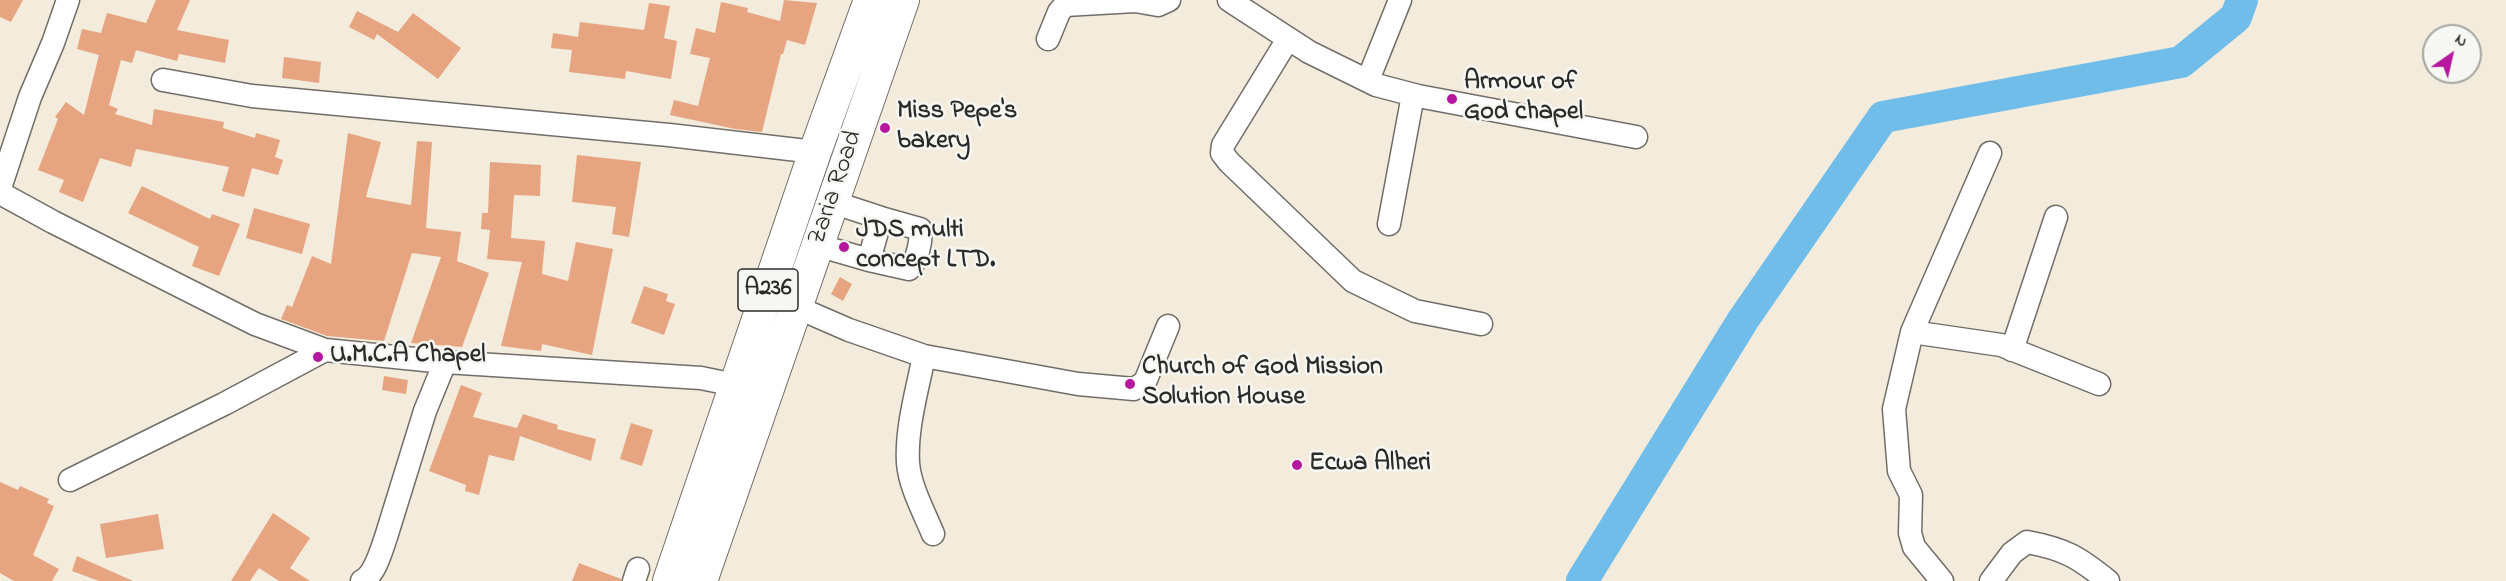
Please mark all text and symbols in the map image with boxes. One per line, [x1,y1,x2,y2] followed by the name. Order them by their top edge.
[2422,24,2482,84] north arrow
[2450,28,2472,54] text: N
[1464,68,1583,130] place label: Armour of God chapel
[1445,92,1459,106] marker: Armour of God chapel
[897,97,1017,158] place label: Miss Pepe's bakery
[878,121,892,135] marker: Miss Pepe's bakery
[803,127,871,249] street label: Zaria Road
[856,216,995,278] place label: JDS multi concept LTD.
[837,240,851,254] marker: JDS multi concept LTD.
[738,269,798,311] road number: A236
[330,341,486,373] place label: U.M.C.A Chapel
[311,350,325,364] marker: U.M.C.A Chapel
[1142,353,1383,414] place label: Church of God Mission Solution House
[1123,377,1137,391] marker: Church of God Mission Solution House
[1309,449,1431,481] place label: Ecwa Alheri
[1290,458,1304,472] marker: Ecwa Alheri

